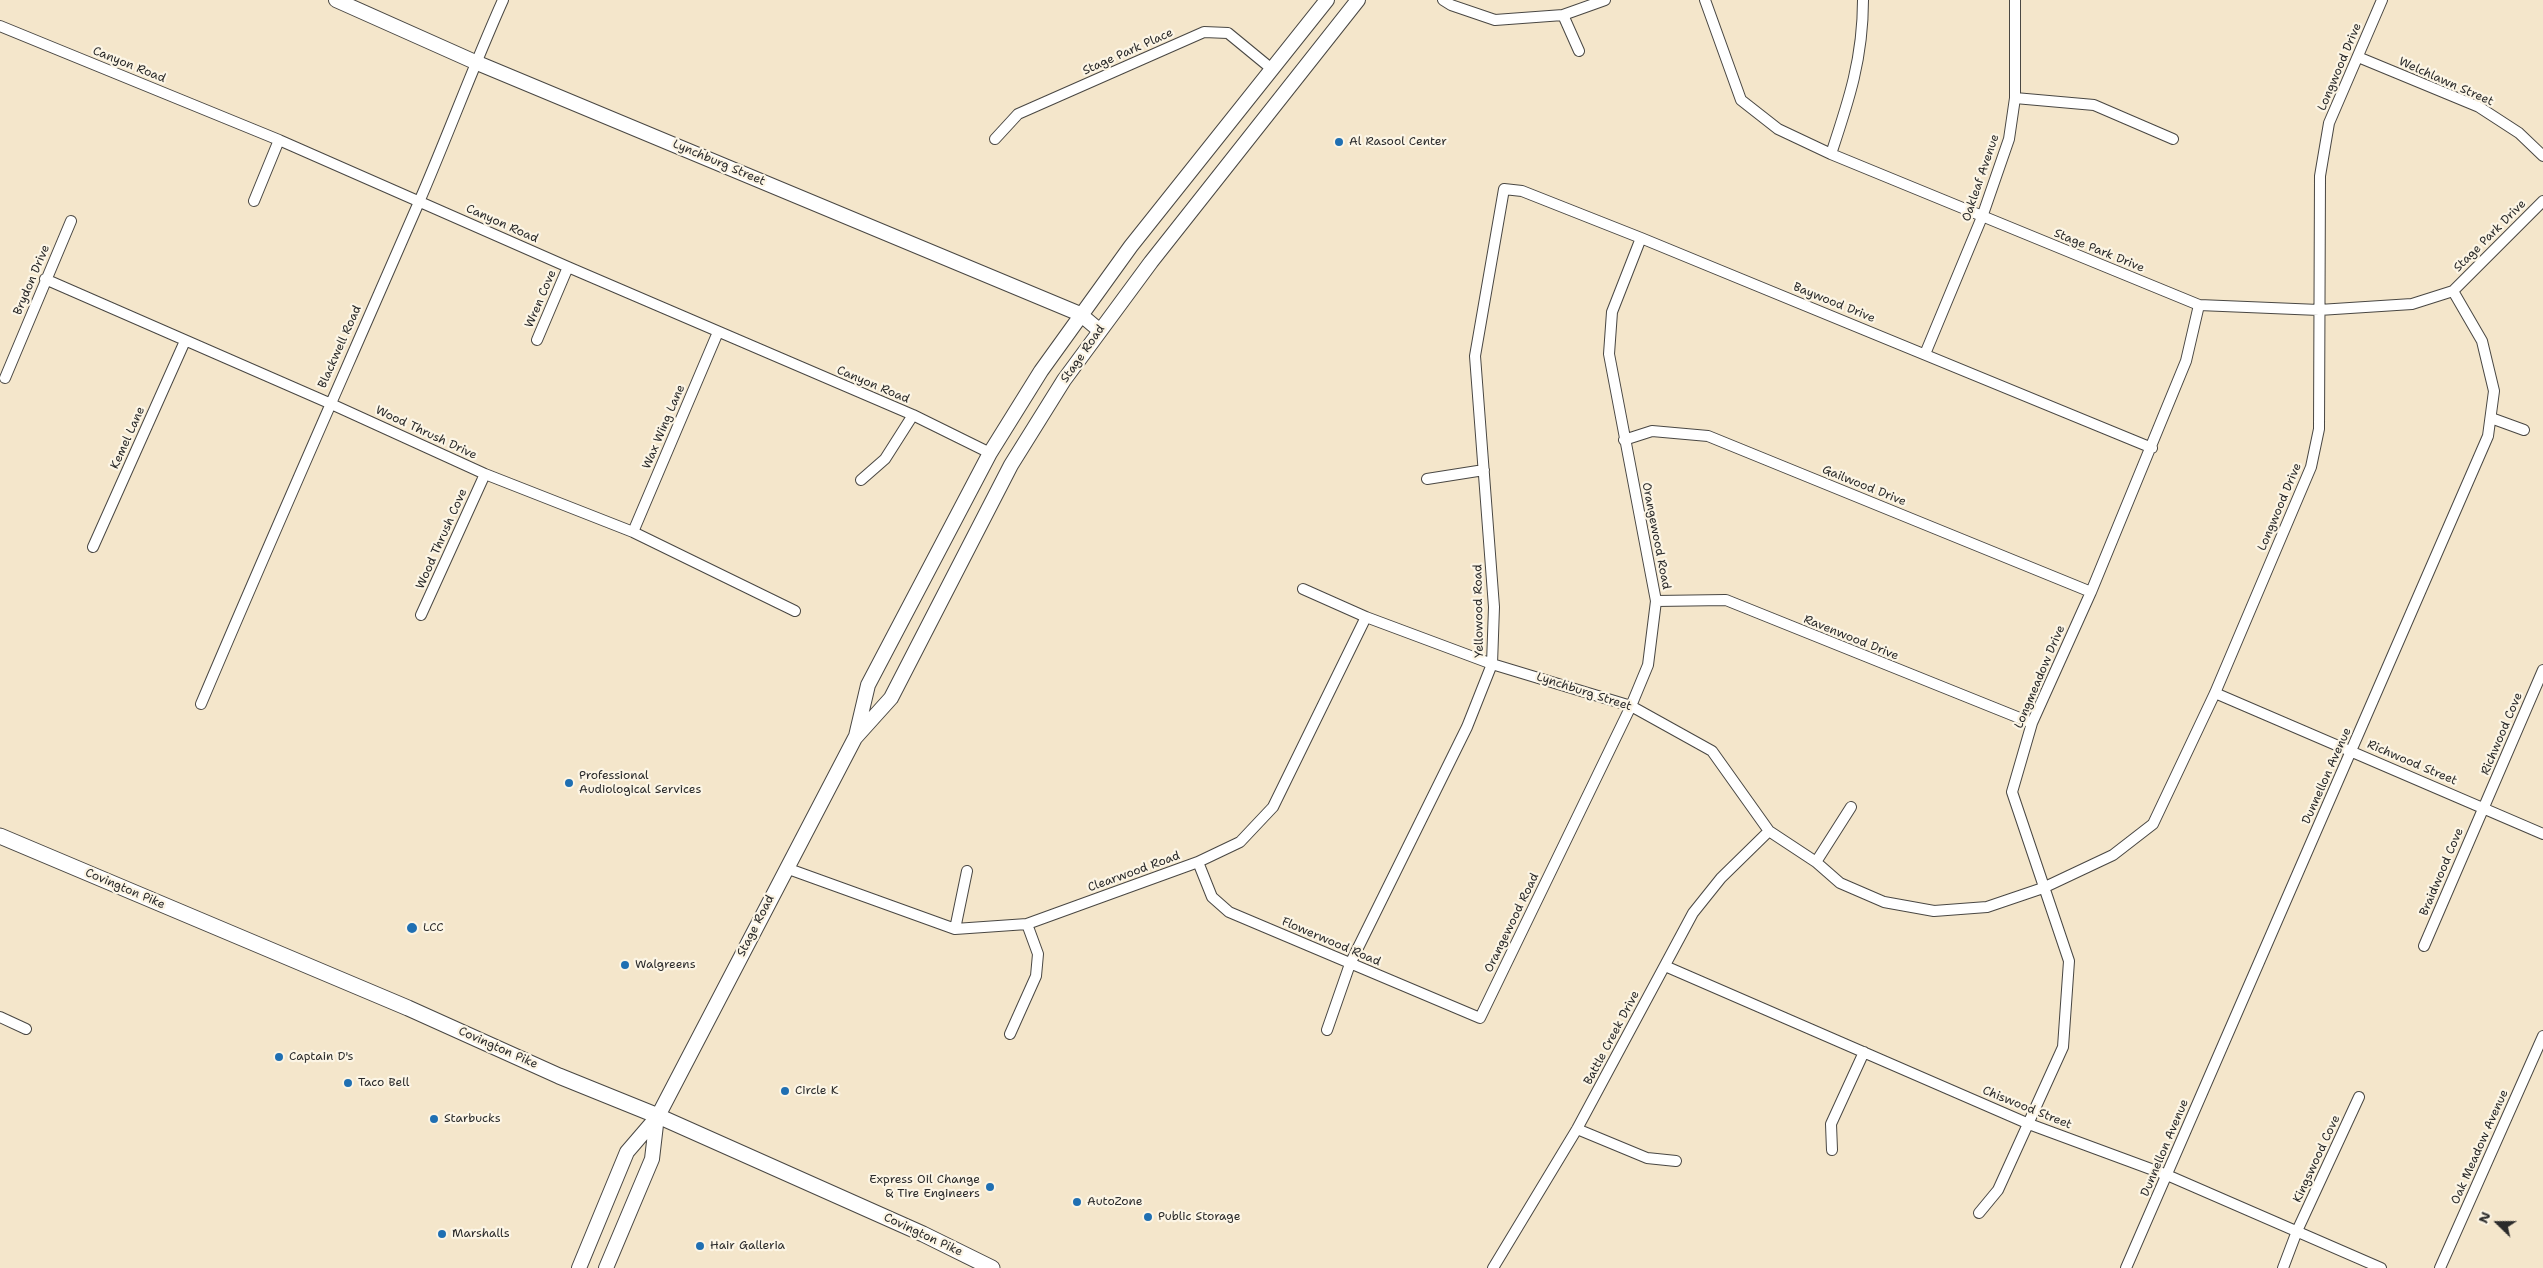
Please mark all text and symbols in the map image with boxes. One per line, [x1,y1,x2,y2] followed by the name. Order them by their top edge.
[2315,21,2365,113] street label: Longwood Drive
[1081,26,1175,78] street label: Stage Park Place
[90,44,168,86] street label: Canyon Road
[2396,55,2496,109] street label: Welchlawn Street
[1959,133,2003,223] street label: Oakleaf Avenue
[1349,135,1447,149] place label: Al Rasool Center
[1333,136,1345,148] marker: Al Rasool Center
[671,137,767,189] street label: Lynchburg Street
[2451,197,2529,275] street label: Stage Park Drive
[464,202,540,246] street label: Canyon Road
[2052,226,2146,276] street label: Stage Park Drive
[11,243,53,317] street label: Brydon Drive
[522,268,560,330] street label: Wren Cove
[1791,280,1877,326] street label: Baywood Drive
[315,303,365,391] street label: Blackwell Road
[1058,322,1108,386] street label: Stage Road
[835,363,911,407] street label: Canyon Road
[640,383,688,471] street label: Wax Wing Lane
[373,403,479,463] street label: Wood Thrush Drive
[108,405,148,471] street label: Kemel Lane
[2255,461,2305,553] street label: Longwood Drive
[1820,463,1908,509] street label: Gailwood Drive
[1639,481,1673,591] street label: Orangewood Road
[413,487,471,591] street label: Wood Thrush Cove
[1471,564,1487,658] street label: Yellowood Road
[1801,612,1901,664] street label: Ravenwood Drive
[2012,623,2068,731] street label: Longmeadow Drive
[1535,670,1633,714] street label: Lynchburg Street
[2478,691,2526,777] street label: Richwood Cove
[2299,726,2355,826] street label: Dunnellon Avenue
[2365,738,2459,788] street label: Richwood Street
[579,769,701,797] place label: Professional Audiological Services
[563,777,575,789] marker: Professional Audiological Services
[2417,826,2467,918] street label: Braidwood Cove
[1086,849,1182,895] street label: Clearwood Road
[83,866,167,912] street label: Covington Pike
[1482,871,1542,975] street label: Orangewood Road
[734,893,778,959] street label: Stage Road
[1279,915,1383,969] street label: Flowerwood Road
[405,921,419,935] marker: LCC
[423,921,444,935] place label: LCC
[635,958,696,972] place label: Walgreens
[619,959,631,971] marker: Walgreens
[1581,988,1643,1088] street label: Battle Creek Drive
[456,1024,540,1072] street label: Covington Pike
[289,1050,353,1064] place label: Captain D's
[273,1051,285,1063] marker: Captain D's
[358,1076,409,1090] place label: Taco Bell
[342,1077,354,1089] marker: Taco Bell
[1980,1083,2074,1133] street label: Chiswood Street
[795,1084,838,1098] place label: Circle K
[779,1085,791,1097] marker: Circle K
[2448,1087,2512,1207] street label: Oak Meadow Avenue
[2138,1097,2192,1199] street label: Dunnellon Avenue
[444,1112,501,1126] place label: Starbucks
[428,1113,440,1125] marker: Starbucks
[2290,1113,2344,1205] street label: Kingswood Cove
[869,1173,980,1201] place label: Express Oil Change & Tire Engineers
[984,1181,996,1193] marker: Express Oil Change & Tire Engineers
[1087,1195,1143,1209] place label: AutoZone
[1071,1196,1083,1208] marker: AutoZone
[2473,1198,2523,1248] north arrow
[2474,1209,2495,1226] text: N
[881,1210,965,1260] street label: Covington Pike
[1158,1210,1240,1224] place label: Public Storage
[1142,1211,1154,1223] marker: Public Storage
[452,1227,510,1241] place label: Marshalls
[436,1228,448,1240] marker: Marshalls
[710,1239,785,1253] place label: Hair Galleria
[694,1240,706,1252] marker: Hair Galleria

